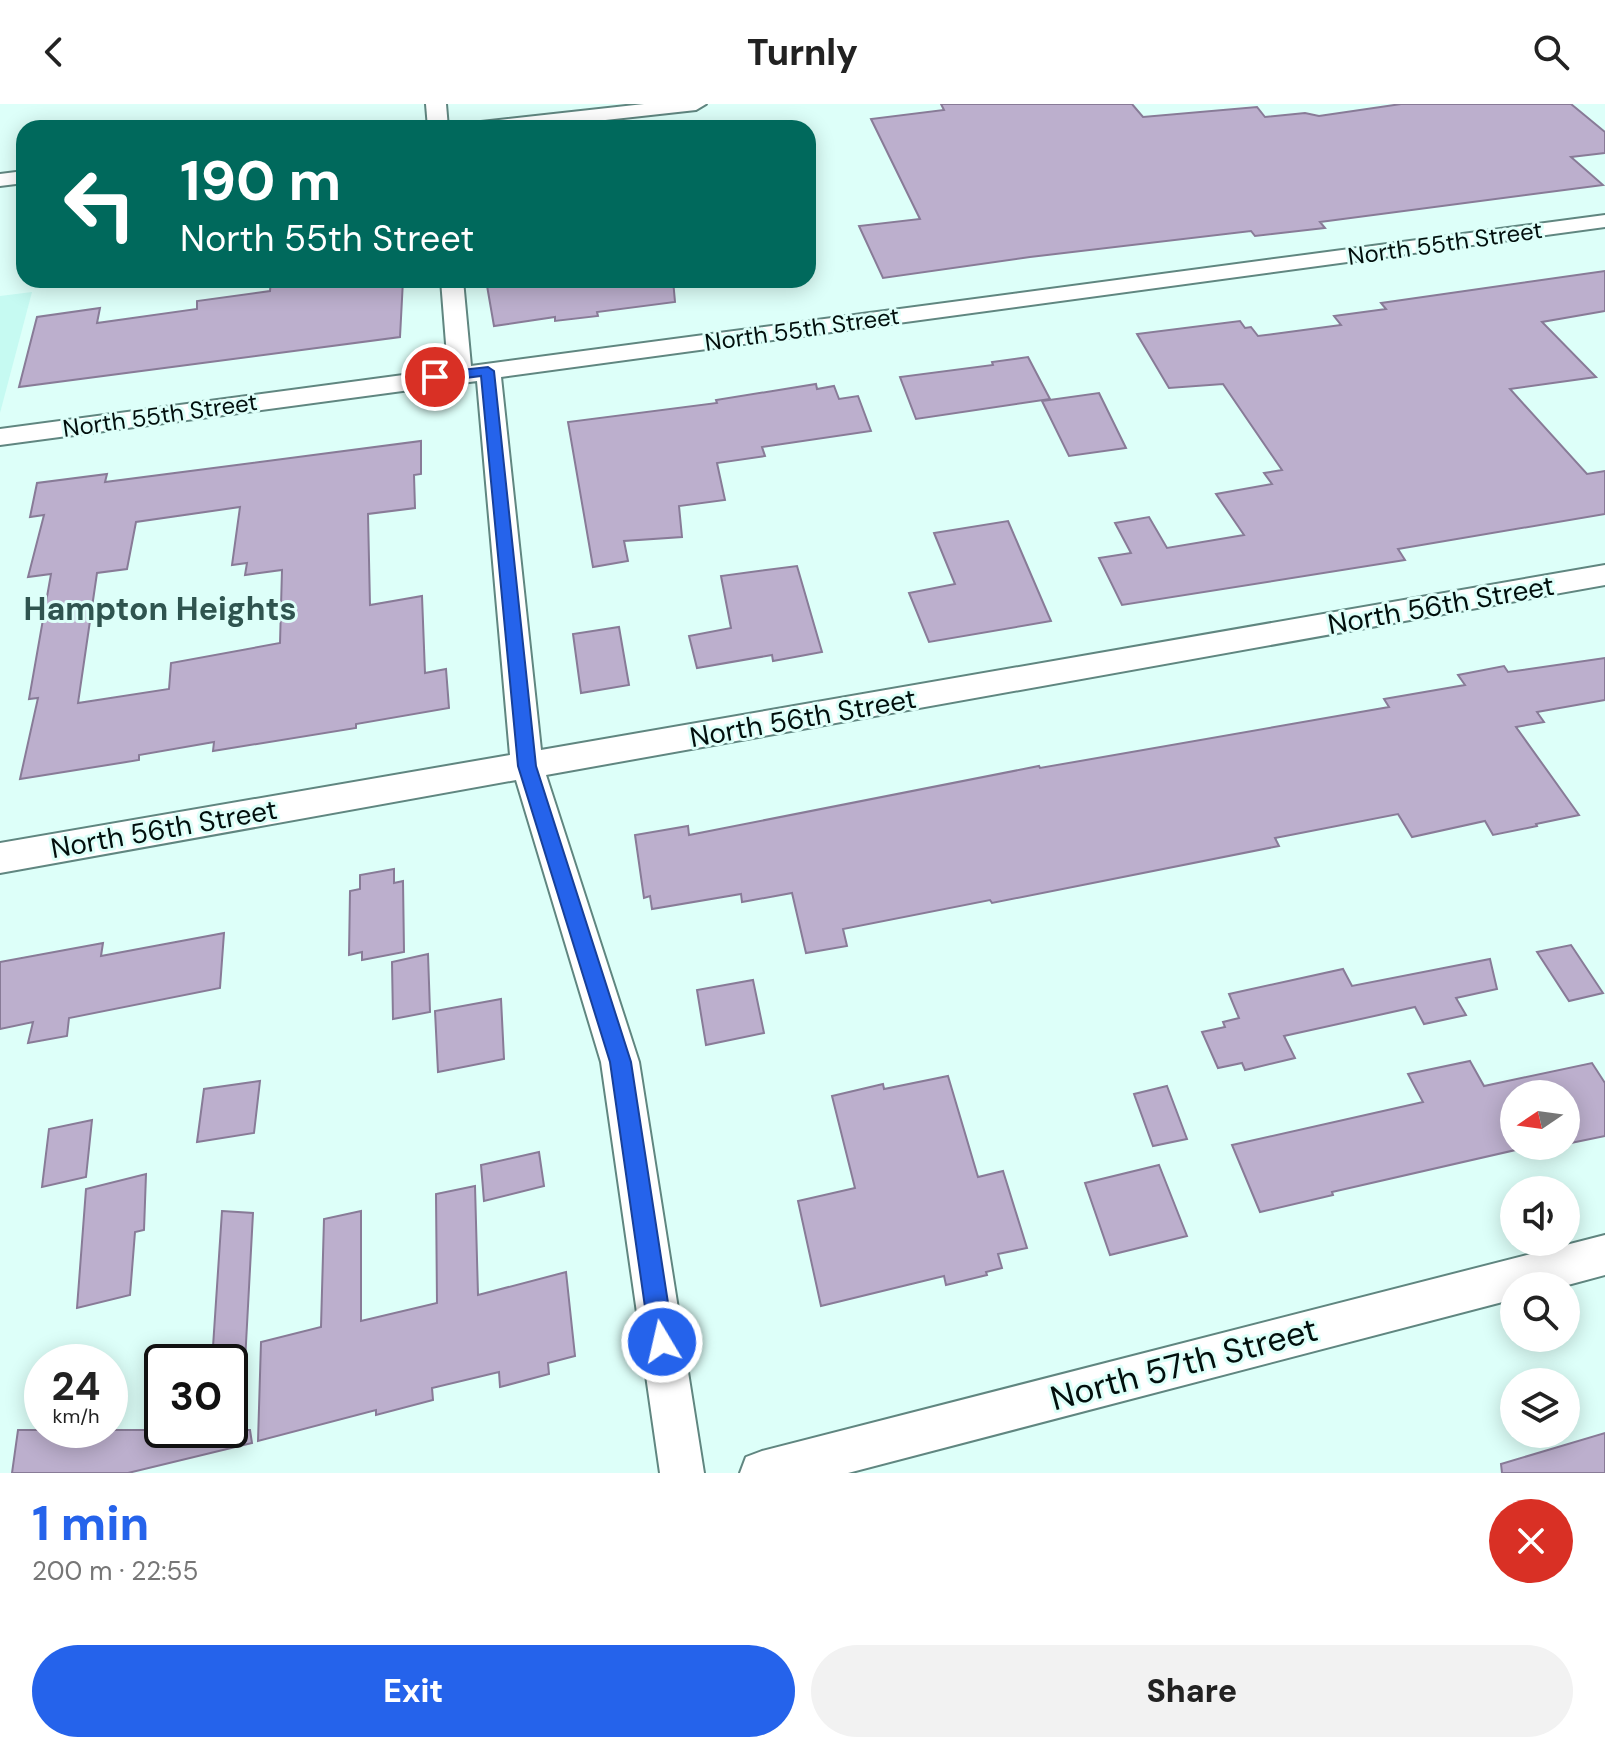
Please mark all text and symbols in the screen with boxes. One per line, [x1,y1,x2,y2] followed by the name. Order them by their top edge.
[747,29,858,76] text: Turnly
[32,30,76,74] icon: back
[1529,30,1573,74] icon: search
[180,144,341,217] text: 190 m
[48,152,152,256] icon: left
[1346,214,1544,272] street label: North 55th Street
[180,215,474,262] text: North 55th Street
[703,300,901,358] street label: North 55th Street
[401,343,469,411] pin
[413,355,457,399] icon: arrive
[61,386,259,444] street label: North 55th Street
[1325,567,1557,643] street label: North 56th Street
[24,588,296,630] district label: Hampton Heights
[687,680,919,756] street label: North 56th Street
[48,791,280,867] street label: North 56th Street
[1500,1080,1580,1160] north arrow
[1500,1080,1580,1448] map controls
[1500,1176,1580,1256] button: sound
[1500,1272,1580,1352] button: search
[620,1300,704,1384] position arrow
[1045,1307,1323,1421] street label: North 57th Street
[144,1344,248,1448] speed limit sign: 30
[52,1360,100,1412] text: 24
[1500,1368,1580,1448] button: layers
[52,1403,100,1429] text: km/h
[32,1492,149,1555] text: 1 min
[1489,1499,1573,1583] button: close
[32,1554,198,1588] text: 200 m · 22:55
[32,1645,795,1737] button: Exit
[811,1645,1573,1737] button: Share

